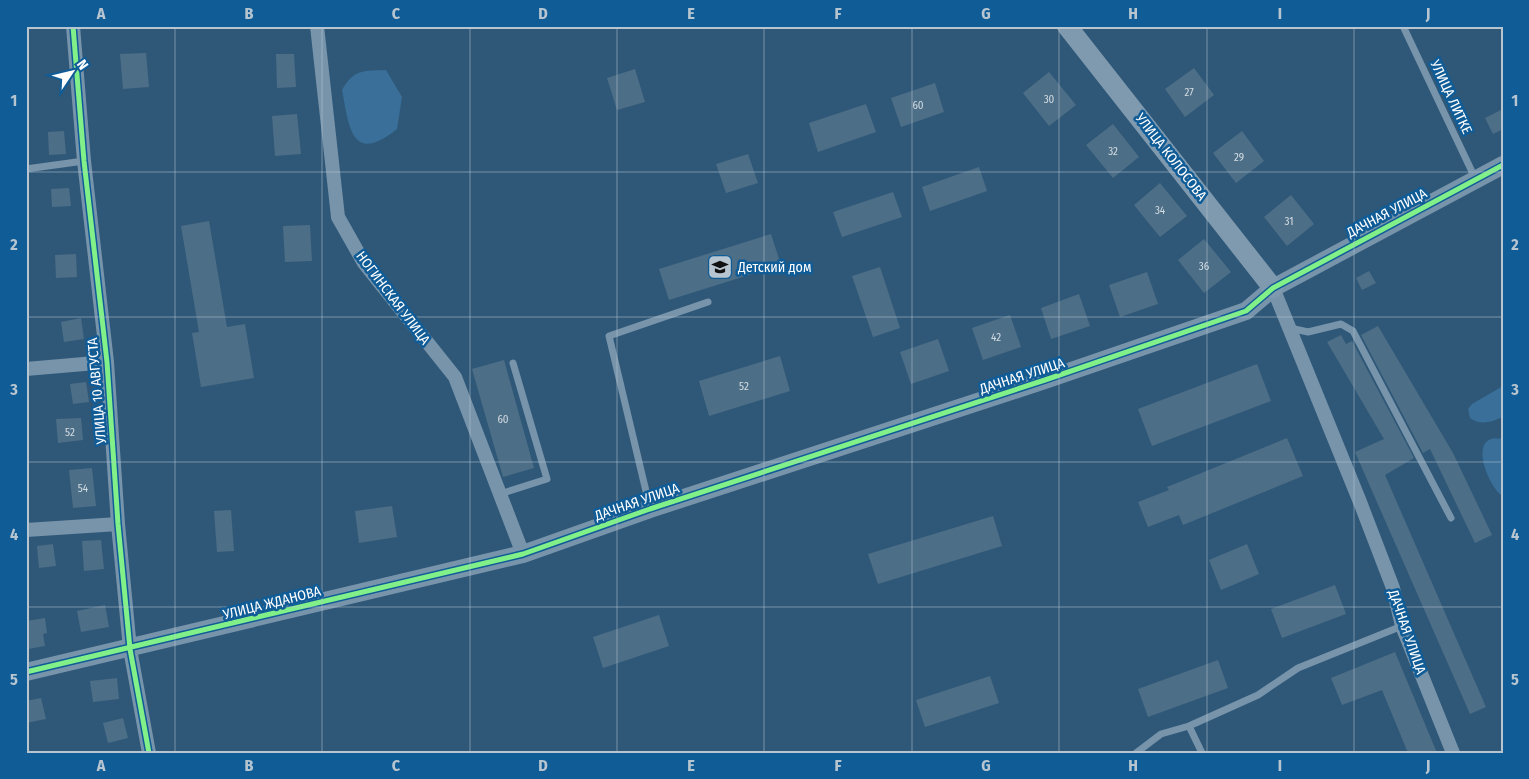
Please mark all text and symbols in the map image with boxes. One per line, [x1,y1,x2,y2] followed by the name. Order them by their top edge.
[96,4,106,23] text: A
[245,4,254,23] text: B
[392,4,401,23] text: C
[538,4,548,23] text: D
[687,4,695,23] text: E
[834,4,842,23] text: F
[981,4,991,23] text: G
[1128,4,1138,23] text: H
[1278,4,1282,23] text: I
[1425,4,1430,23] text: J
[48,48,98,98] north arrow
[1426,56,1476,137] street label: УЛИЦА ЛИТКЕ
[73,57,92,73] text: N
[1184,86,1194,99] house number: 27
[11,91,17,110] text: 1
[1512,91,1518,110] text: 1
[1044,93,1055,106] house number: 30
[912,99,924,112] house number: 60
[1131,109,1211,204] street label: УЛИЦА КОЛОСОВА
[1108,145,1118,158] house number: 32
[1234,151,1244,164] house number: 29
[1343,184,1431,242] street label: ДАЧНАЯ УЛИЦА
[1155,204,1166,217] house number: 34
[1285,215,1294,228] house number: 31
[9,235,18,254] text: 2
[1510,235,1519,254] text: 2
[352,248,434,349] street label: НОГИНСКАЯ УЛИЦА
[707,254,733,280] school or university icon: Детский дом
[737,259,812,276] place label: Детский дом
[1199,260,1210,273] house number: 36
[991,331,1001,344] house number: 42
[84,337,110,446] street label: УЛИЦА 10 АВГУСТА
[976,354,1067,398] street label: ДАЧНАЯ УЛИЦА
[9,380,18,399] text: 3
[739,380,749,393] house number: 52
[1510,380,1519,399] text: 3
[497,413,509,426] house number: 60
[65,426,75,439] house number: 52
[592,479,682,525] street label: ДАЧНАЯ УЛИЦА
[78,482,89,495] house number: 54
[10,525,18,544] text: 4
[1511,525,1519,544] text: 4
[220,582,323,624] street label: УЛИЦА ЖДАНОВА
[1384,587,1430,677] street label: ДАЧНАЯ УЛИЦА
[10,670,18,689] text: 5
[1511,670,1519,689] text: 5
[96,756,106,775] text: A
[245,756,254,775] text: B
[392,756,401,775] text: C
[538,756,548,775] text: D
[687,756,695,775] text: E
[834,756,842,775] text: F
[981,756,991,775] text: G
[1128,756,1138,775] text: H
[1278,756,1282,775] text: I
[1425,756,1430,775] text: J

